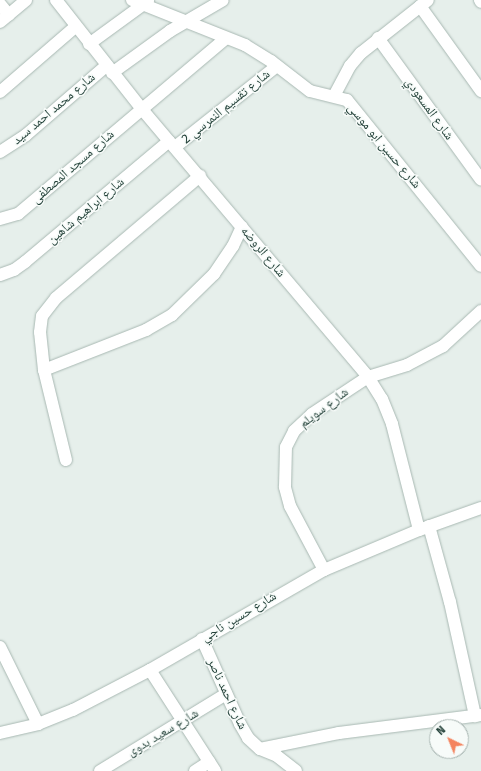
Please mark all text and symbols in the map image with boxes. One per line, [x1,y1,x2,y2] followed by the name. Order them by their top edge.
[179,67,273,147] street label: شارع تقسيم النمرسي 2
[9,70,99,148] street label: شارع محمد احمد سيد
[401,75,457,143] street label: شارع المسعودي
[344,100,424,192] street label: شارع حسين ابو موسي
[28,127,118,207] street label: شارع مسجد المصطفى
[44,174,128,248] street label: شارع ابراهيم شاهين
[237,223,289,281] street label: شارع الروضه
[296,385,352,431] street label: شارع سويلم
[199,588,279,646] street label: شارع حسين ناجي
[204,656,250,732] street label: شارع احمد ناصر
[125,706,201,760] street label: شارع سعيد بدوى
[429,719,469,759] north arrow
[434,723,448,738] text: N

